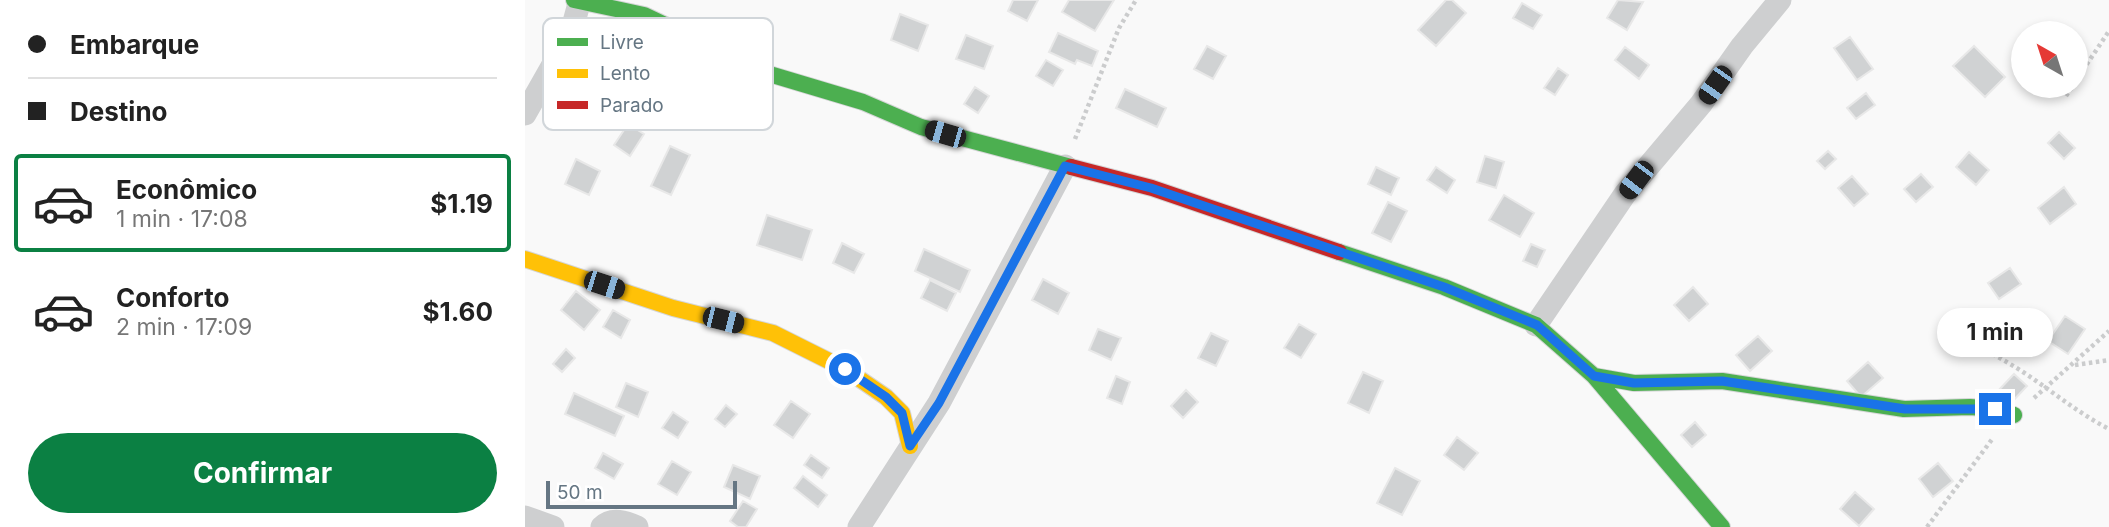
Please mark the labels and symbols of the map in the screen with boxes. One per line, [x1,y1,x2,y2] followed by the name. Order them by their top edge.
[543,18,773,130] legend
[2011,21,2088,98] north arrow
[600,31,644,54] text: Livre
[600,62,650,85] text: Lento
[1695,62,1736,108] car
[600,94,664,117] text: Parado
[922,118,969,150] car
[1615,157,1658,203] car
[581,269,628,301] car
[701,305,746,335] car
[1937,308,2053,356] callout: 1 min
[829,353,861,385] route start
[1979,393,2011,425] route end
[546,478,737,510] scale bar

